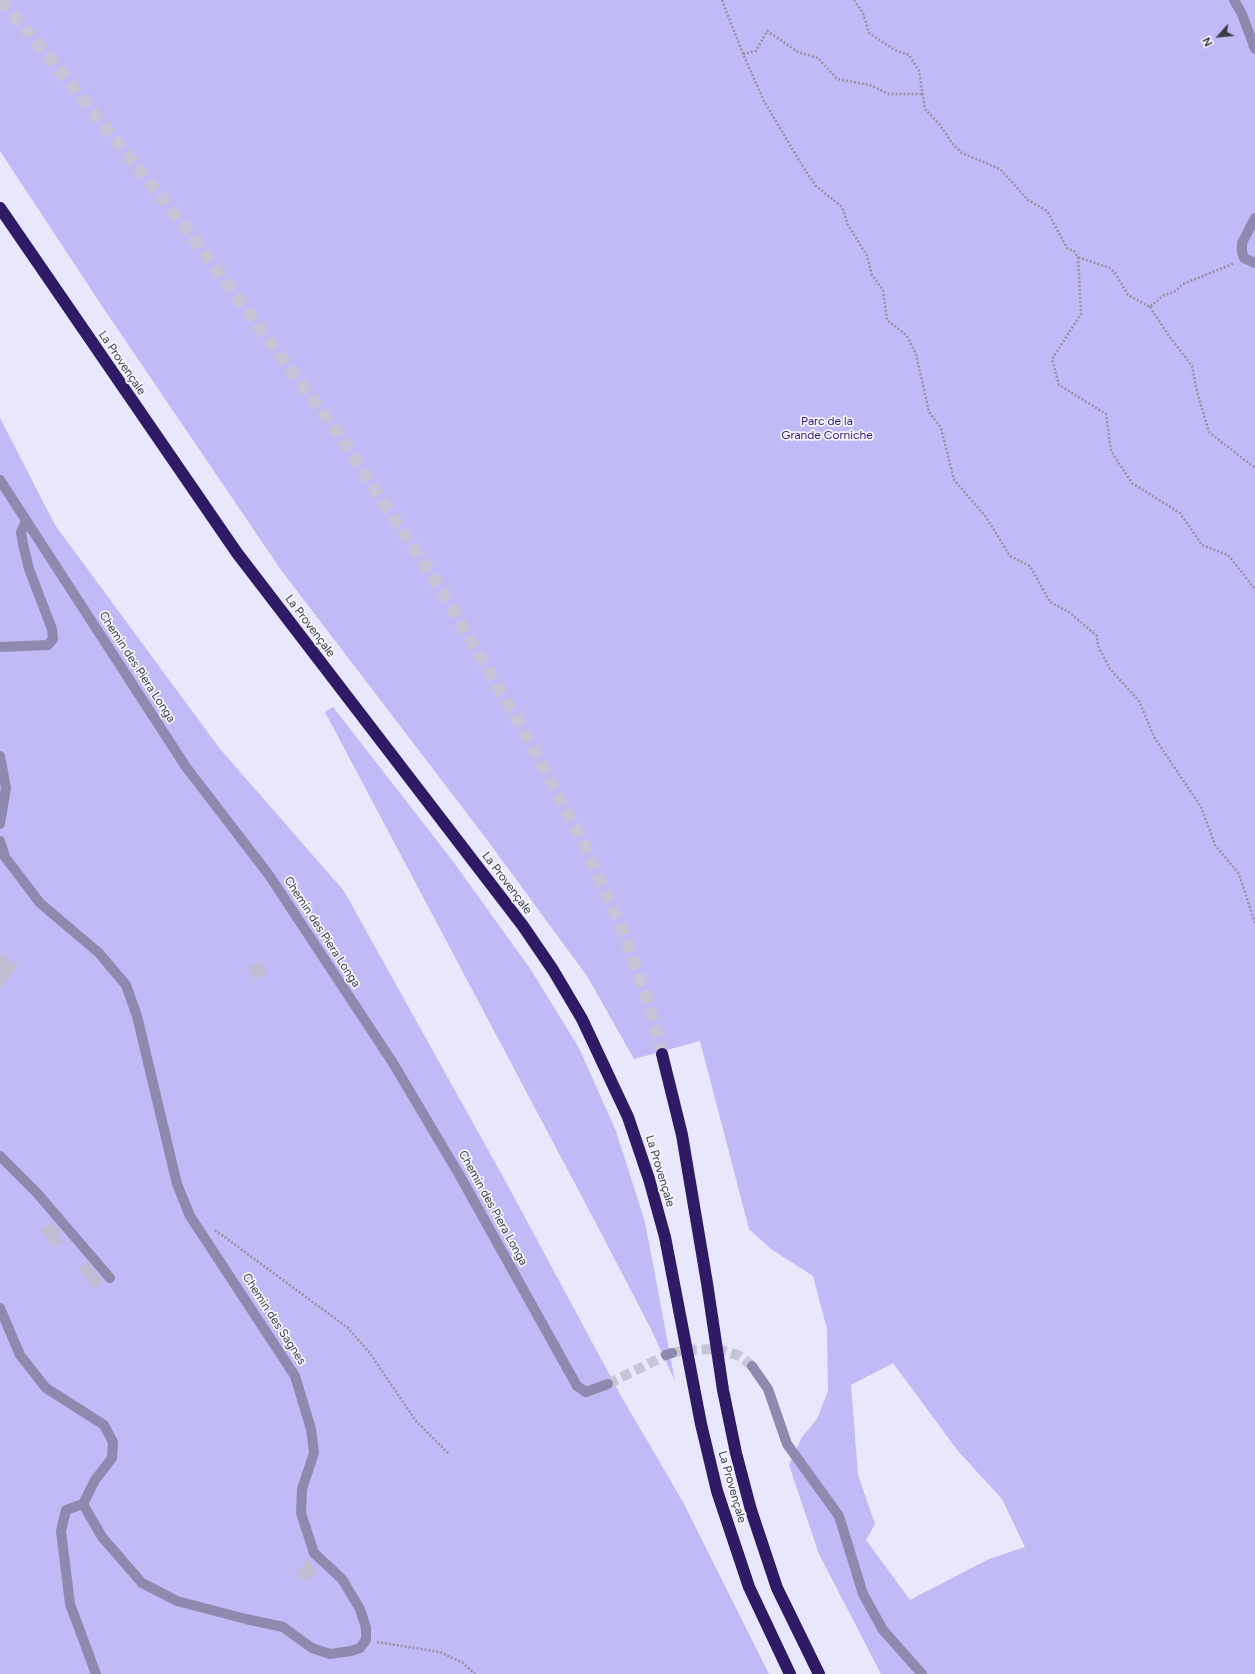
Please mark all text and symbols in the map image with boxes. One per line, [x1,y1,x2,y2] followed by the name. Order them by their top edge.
[1199,16,1239,56] north arrow
[1200,35,1216,48] text: N
[95,328,149,398] street label: La Provençale
[781,414,873,442] park label: Parc de la Grande Corniche
[282,592,338,660] street label: La Provençale
[96,609,178,725] street label: Chemin des Piera Longa
[479,849,535,917] street label: La Provençale
[281,874,363,990] street label: Chemin des Piera Longa
[642,1133,678,1209] street label: La Provençale
[455,1148,531,1268] street label: Chemin des Piera Longa
[239,1271,309,1367] street label: Chemin des Sagnes
[715,1449,749,1525] street label: La Provençale

